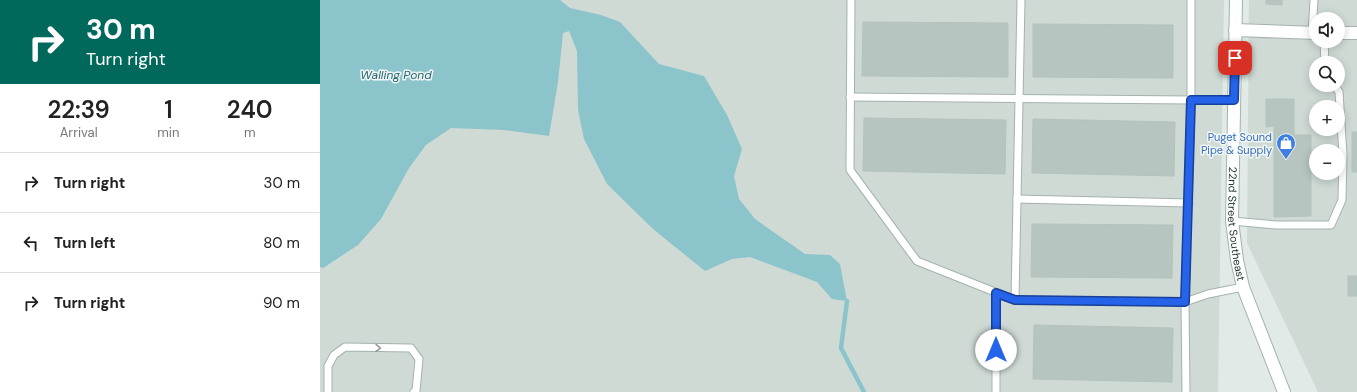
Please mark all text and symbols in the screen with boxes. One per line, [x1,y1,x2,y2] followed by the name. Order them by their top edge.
[86,11,156,48] text: 30 m
[1309,12,1345,180] map controls
[1309,12,1345,48] button: sound
[20,16,72,68] icon: right
[1218,41,1252,75] pin
[86,47,166,71] text: Turn right
[1224,47,1246,69] icon: arrive
[1309,56,1345,92] button: search
[360,67,432,83] water label: Walling Pond
[47,94,110,125] text: 22:39
[164,94,173,125] text: 1
[227,94,273,125] text: 240
[1309,100,1345,136] button: +
[60,124,98,141] text: Arrival
[157,124,179,141] text: min
[244,124,255,141] text: m
[1201,130,1272,157] place label: Puget Sound Pipe & Supply
[1275,132,1297,160] shop icon: Puget Sound Pipe & Supply
[1309,144,1345,180] button: −
[1225,166,1248,282] street label: 22nd Street Southeast
[20,172,42,194] icon: right
[54,173,125,193] text: Turn right
[264,173,300,193] text: 30 m
[20,232,42,254] icon: left
[54,233,115,253] text: Turn left
[263,233,300,253] text: 80 m
[20,292,42,314] icon: right
[54,293,125,313] text: Turn right
[263,293,300,313] text: 90 m
[975,329,1017,371] position arrow
[375,344,381,352] one-way arrow

